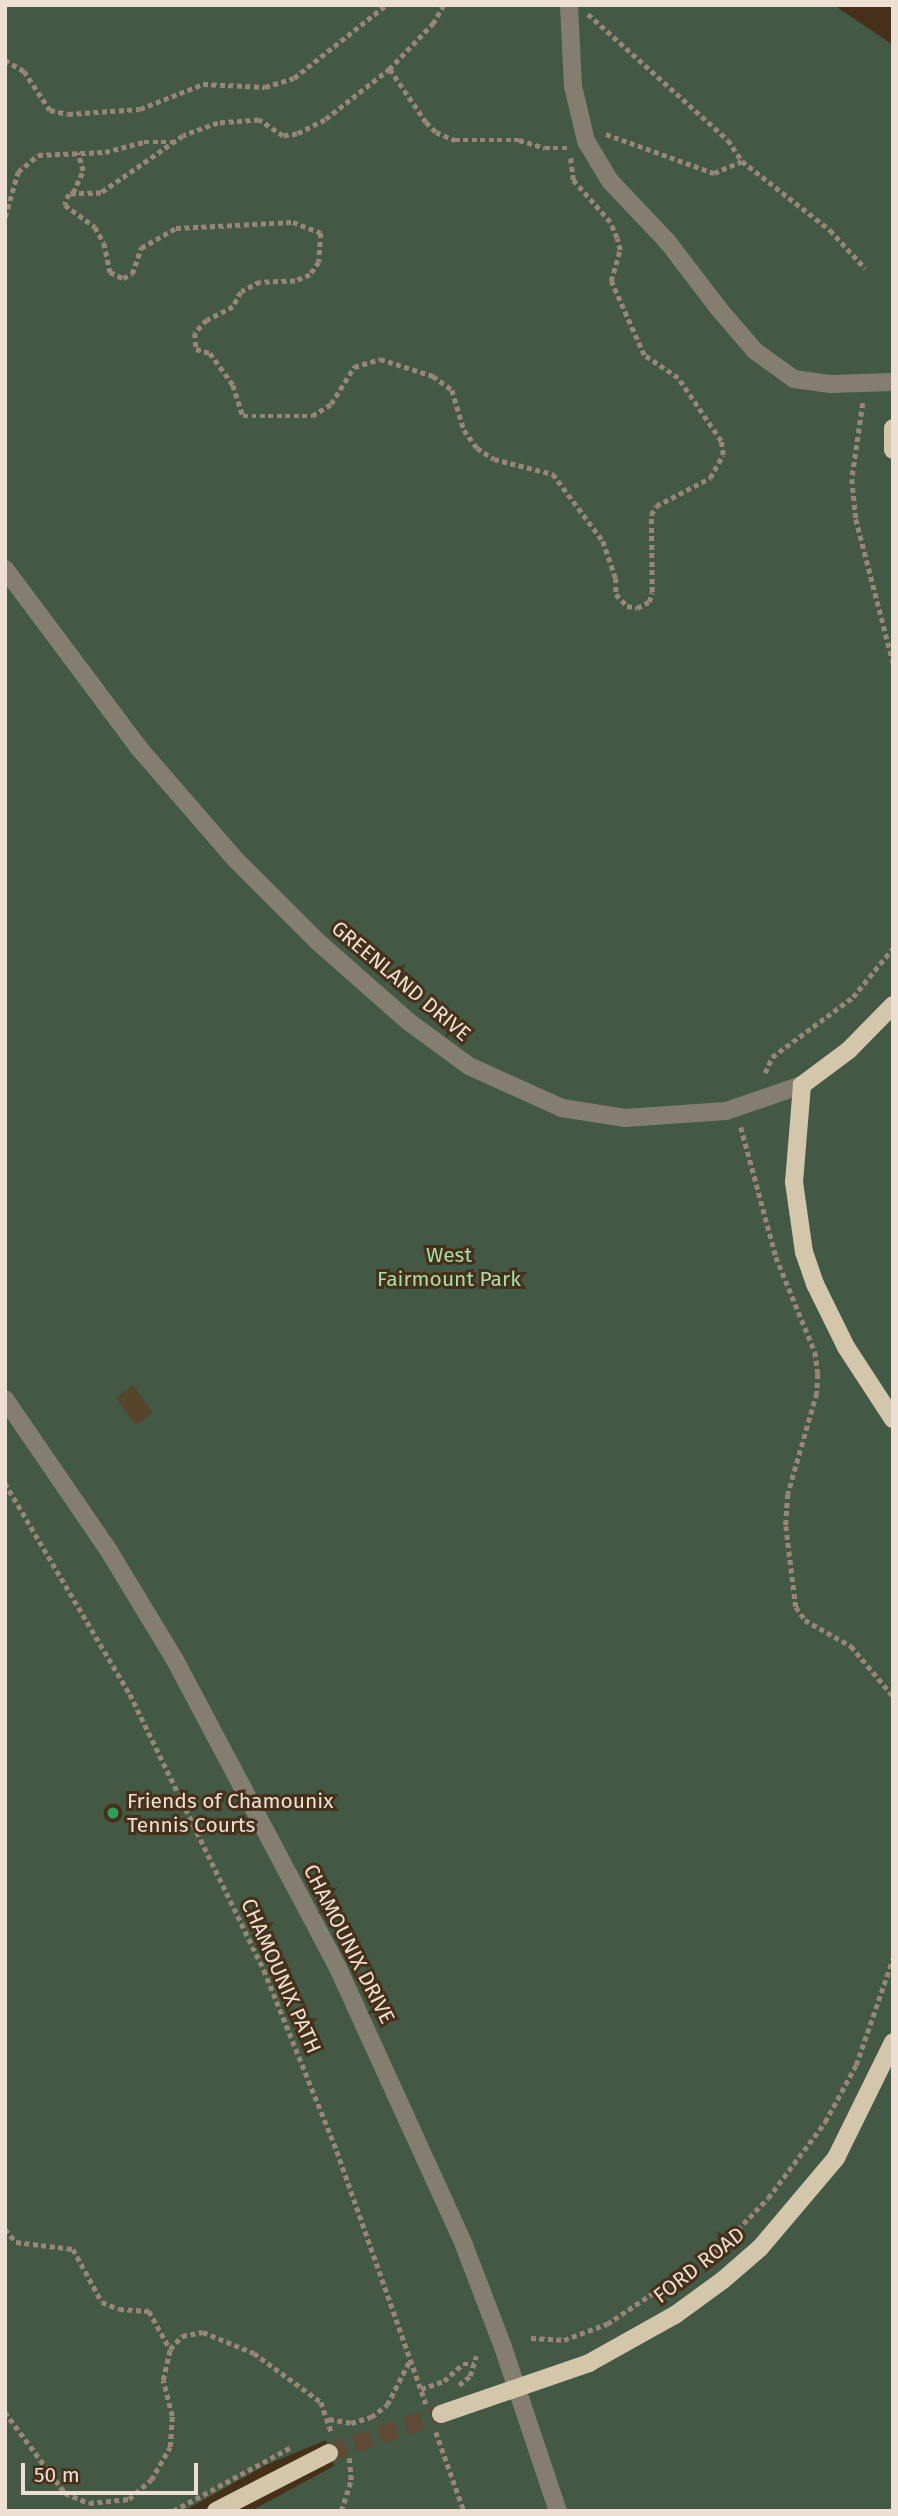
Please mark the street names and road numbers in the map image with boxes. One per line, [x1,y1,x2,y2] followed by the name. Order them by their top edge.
[326,915,476,1047] street label: GREENLAND DRIVE
[298,1860,400,2028] street label: CHAMOUNIX DRIVE
[235,1895,327,2057] street label: CHAMOUNIX PATH
[648,2222,750,2308] street label: FORD ROAD

